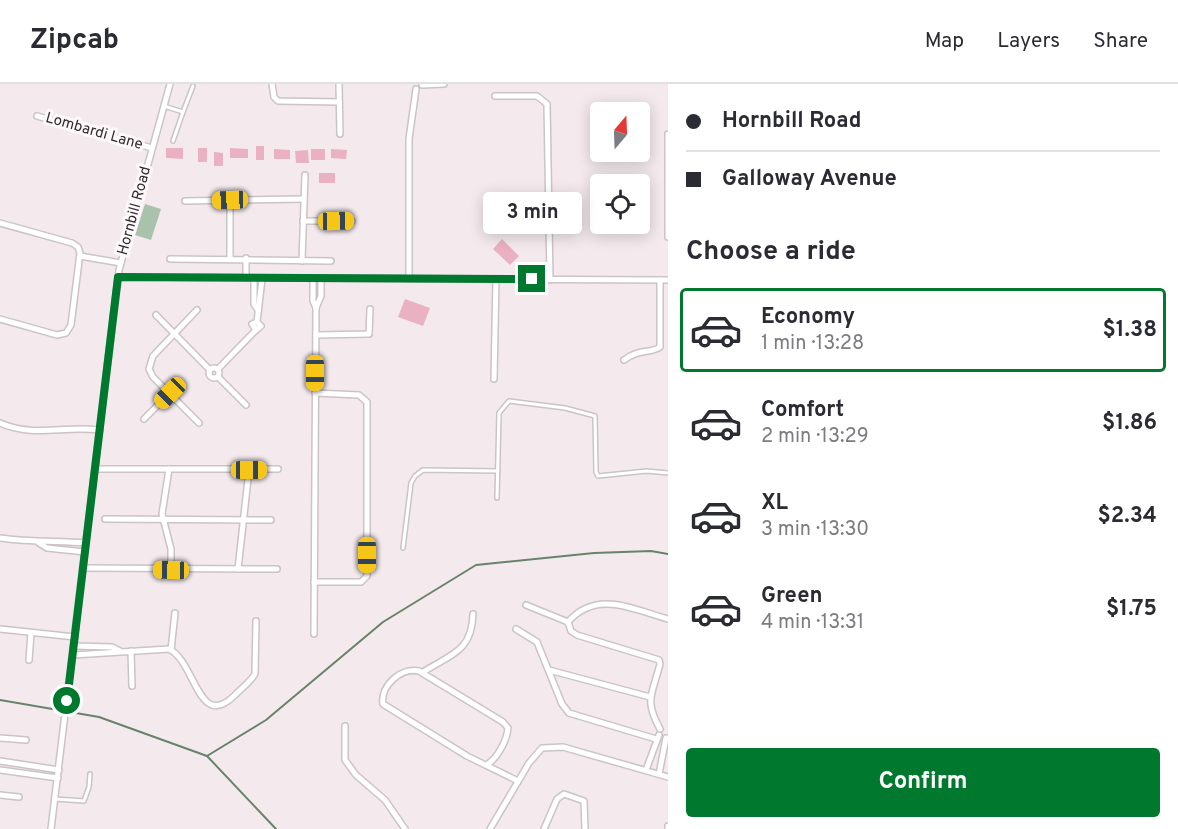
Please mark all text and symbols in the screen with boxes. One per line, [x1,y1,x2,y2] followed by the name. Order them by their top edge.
[30,23,119,59] text: Zipcab
[925,28,964,55] text: Map
[997,28,1060,55] text: Layers
[1093,28,1148,55] text: Share
[590,102,650,162] north arrow
[590,102,650,234] map controls
[722,108,861,135] text: Hornbill Road
[43,109,145,155] street label: Lombardi Lane
[114,164,156,258] street label: Hornbill Road
[722,166,897,193] text: Galloway Avenue
[590,174,650,234] button: locate
[212,190,248,210] car
[482,192,582,234] callout: 3 min
[506,200,559,226] text: 3 min
[318,212,354,230] car
[686,235,856,269] text: Choose a ride
[518,265,545,292] route end
[689,303,743,357] icon: car
[761,304,855,331] text: Economy
[1102,317,1157,344] text: $1.38
[761,331,864,357] text: 1 min · 13:28
[306,355,324,391] car
[151,374,189,412] car
[689,396,743,450] icon: car
[761,397,844,424] text: Comfort
[1102,410,1157,437] text: $1.86
[761,424,869,450] text: 2 min · 13:29
[231,461,267,479] car
[689,489,743,543] icon: car
[761,490,788,517] text: XL
[1098,503,1157,530] text: $2.34
[761,517,869,543] text: 3 min · 13:30
[358,537,376,573] car
[153,561,189,579] car
[689,582,743,636] icon: car
[761,583,823,610] text: Green
[1106,596,1157,623] text: $1.75
[761,610,864,636] text: 4 min · 13:31
[53,687,80,714] route start
[686,748,1160,817] button: Confirm

